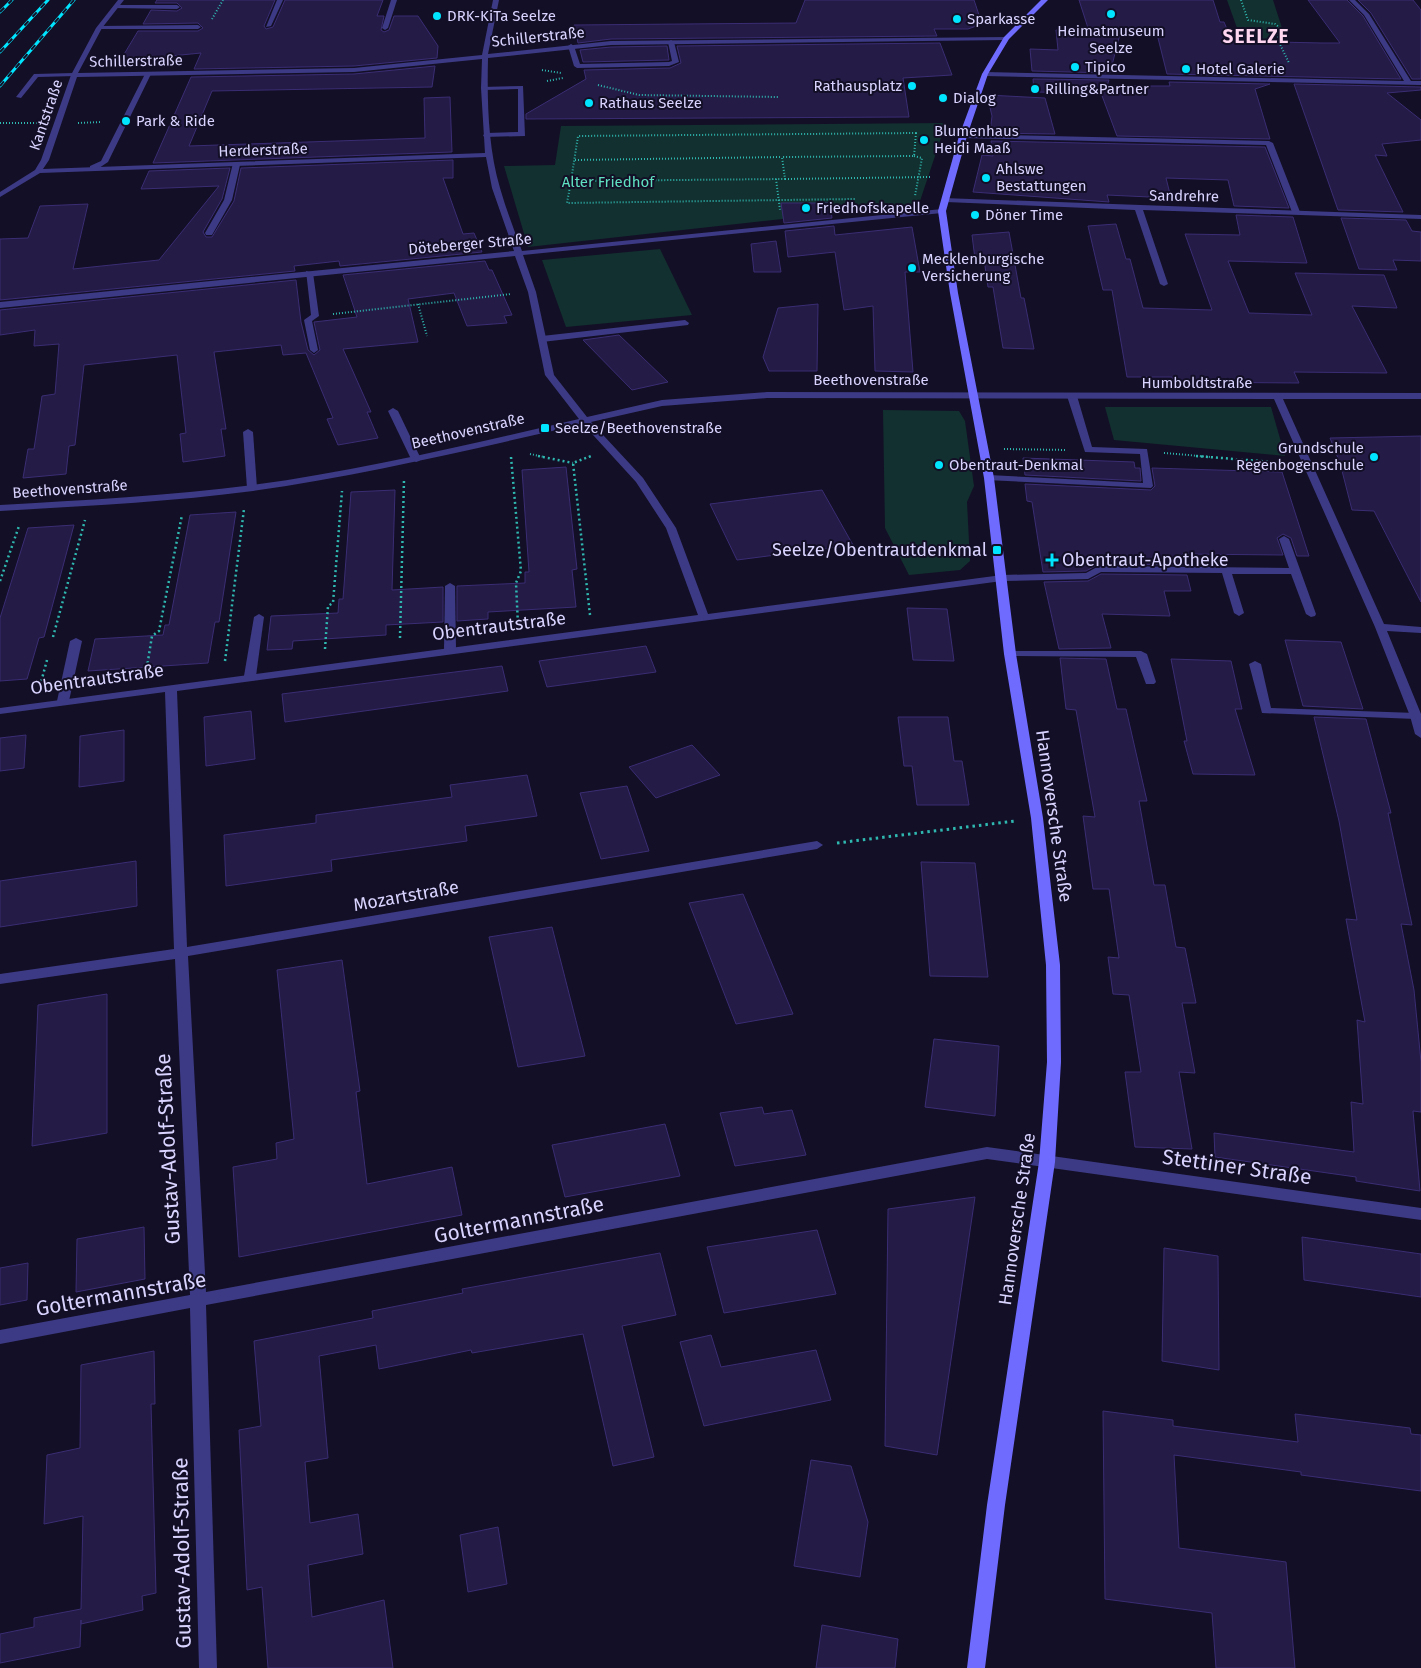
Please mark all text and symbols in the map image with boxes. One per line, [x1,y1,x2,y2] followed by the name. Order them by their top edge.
[447,7,556,25] place label: DRK-KiTa Seelze
[1105,8,1117,20] marker: Heimatmuseum Seelze
[431,10,443,22] marker: DRK-KiTa Seelze
[967,10,1035,28] place label: Sparkasse
[951,13,963,25] marker: Sparkasse
[1057,22,1165,57] place label: Heimatmuseum Seelze
[490,23,586,51] street label: Schillerstraße
[1223,25,1289,48] district label: SEELZE
[89,51,183,71] street label: Schillerstraße
[1085,58,1126,76] place label: Tipico
[1196,60,1285,78] place label: Hotel Galerie
[1069,61,1081,73] marker: Tipico
[1180,63,1192,75] marker: Hotel Galerie
[25,77,67,153] street label: Kantstraße
[813,77,902,95] place label: Rathausplatz
[906,80,918,92] marker: Rathausplatz
[1045,80,1149,98] place label: Rilling&Partner
[1029,83,1041,95] marker: Rilling&Partner
[953,89,996,107] place label: Dialog
[937,92,949,104] marker: Dialog
[599,94,702,112] place label: Rathaus Seelze
[583,97,595,109] marker: Rathaus Seelze
[136,112,215,130] place label: Park & Ride
[120,115,132,127] marker: Park & Ride
[934,122,1019,157] place label: Blumenhaus Heidi Maaß
[918,134,930,146] marker: Blumenhaus Heidi Maaß
[218,139,308,161] street label: Herderstraße
[996,160,1087,195] place label: Ahlswe Bestattungen
[980,172,992,184] marker: Ahlswe Bestattungen
[562,173,655,191] park label: Alter Friedhof
[1149,186,1219,206] street label: Sandrehre
[816,199,929,217] place label: Friedhofskapelle
[800,202,812,214] marker: Friedhofskapelle
[985,206,1063,224] place label: Döner Time
[969,209,981,221] marker: Döner Time
[407,230,533,258] street label: Döteberger Straße
[922,250,1044,285] place label: Mecklenburgische Versicherung
[906,262,918,274] marker: Mecklenburgische Versicherung
[813,371,929,389] street label: Beethovenstraße
[1141,374,1253,392] street label: Humboldtstraße
[410,409,526,453] street label: Beethovenstraße
[555,419,722,437] place label: Seelze/Beethovenstraße
[539,422,551,434] marker: Seelze/Beethovenstraße
[1236,439,1364,474] place label: Grundschule Regenbogenschule
[1368,451,1380,463] marker: Grundschule Regenbogenschule
[949,456,1084,474] place label: Obentraut-Denkmal
[933,459,945,471] marker: Obentraut-Denkmal
[12,476,128,502] street label: Beethovenstraße
[772,539,987,561] place label: Seelze/Obentrautdenkmal
[991,544,1003,556] marker: Seelze/Obentrautdenkmal
[1062,549,1229,571] place label: Obentraut-Apotheke
[1046,554,1058,566] marker: Obentraut-Apotheke
[431,607,567,645] street label: Obentrautstraße
[29,659,165,699] street label: Obentrautstraße
[1031,728,1077,904] street label: Hannoversche Straße
[352,876,460,916] street label: Mozartstraße
[150,1053,186,1245] street label: Gustav-Adolf-Straße
[994,1131,1040,1307] street label: Hannoversche Straße
[1161,1144,1313,1190] street label: Stettiner Straße
[432,1191,606,1249] street label: Goltermannstraße
[34,1266,208,1322] street label: Goltermannstraße
[167,1457,197,1649] street label: Gustav-Adolf-Straße

